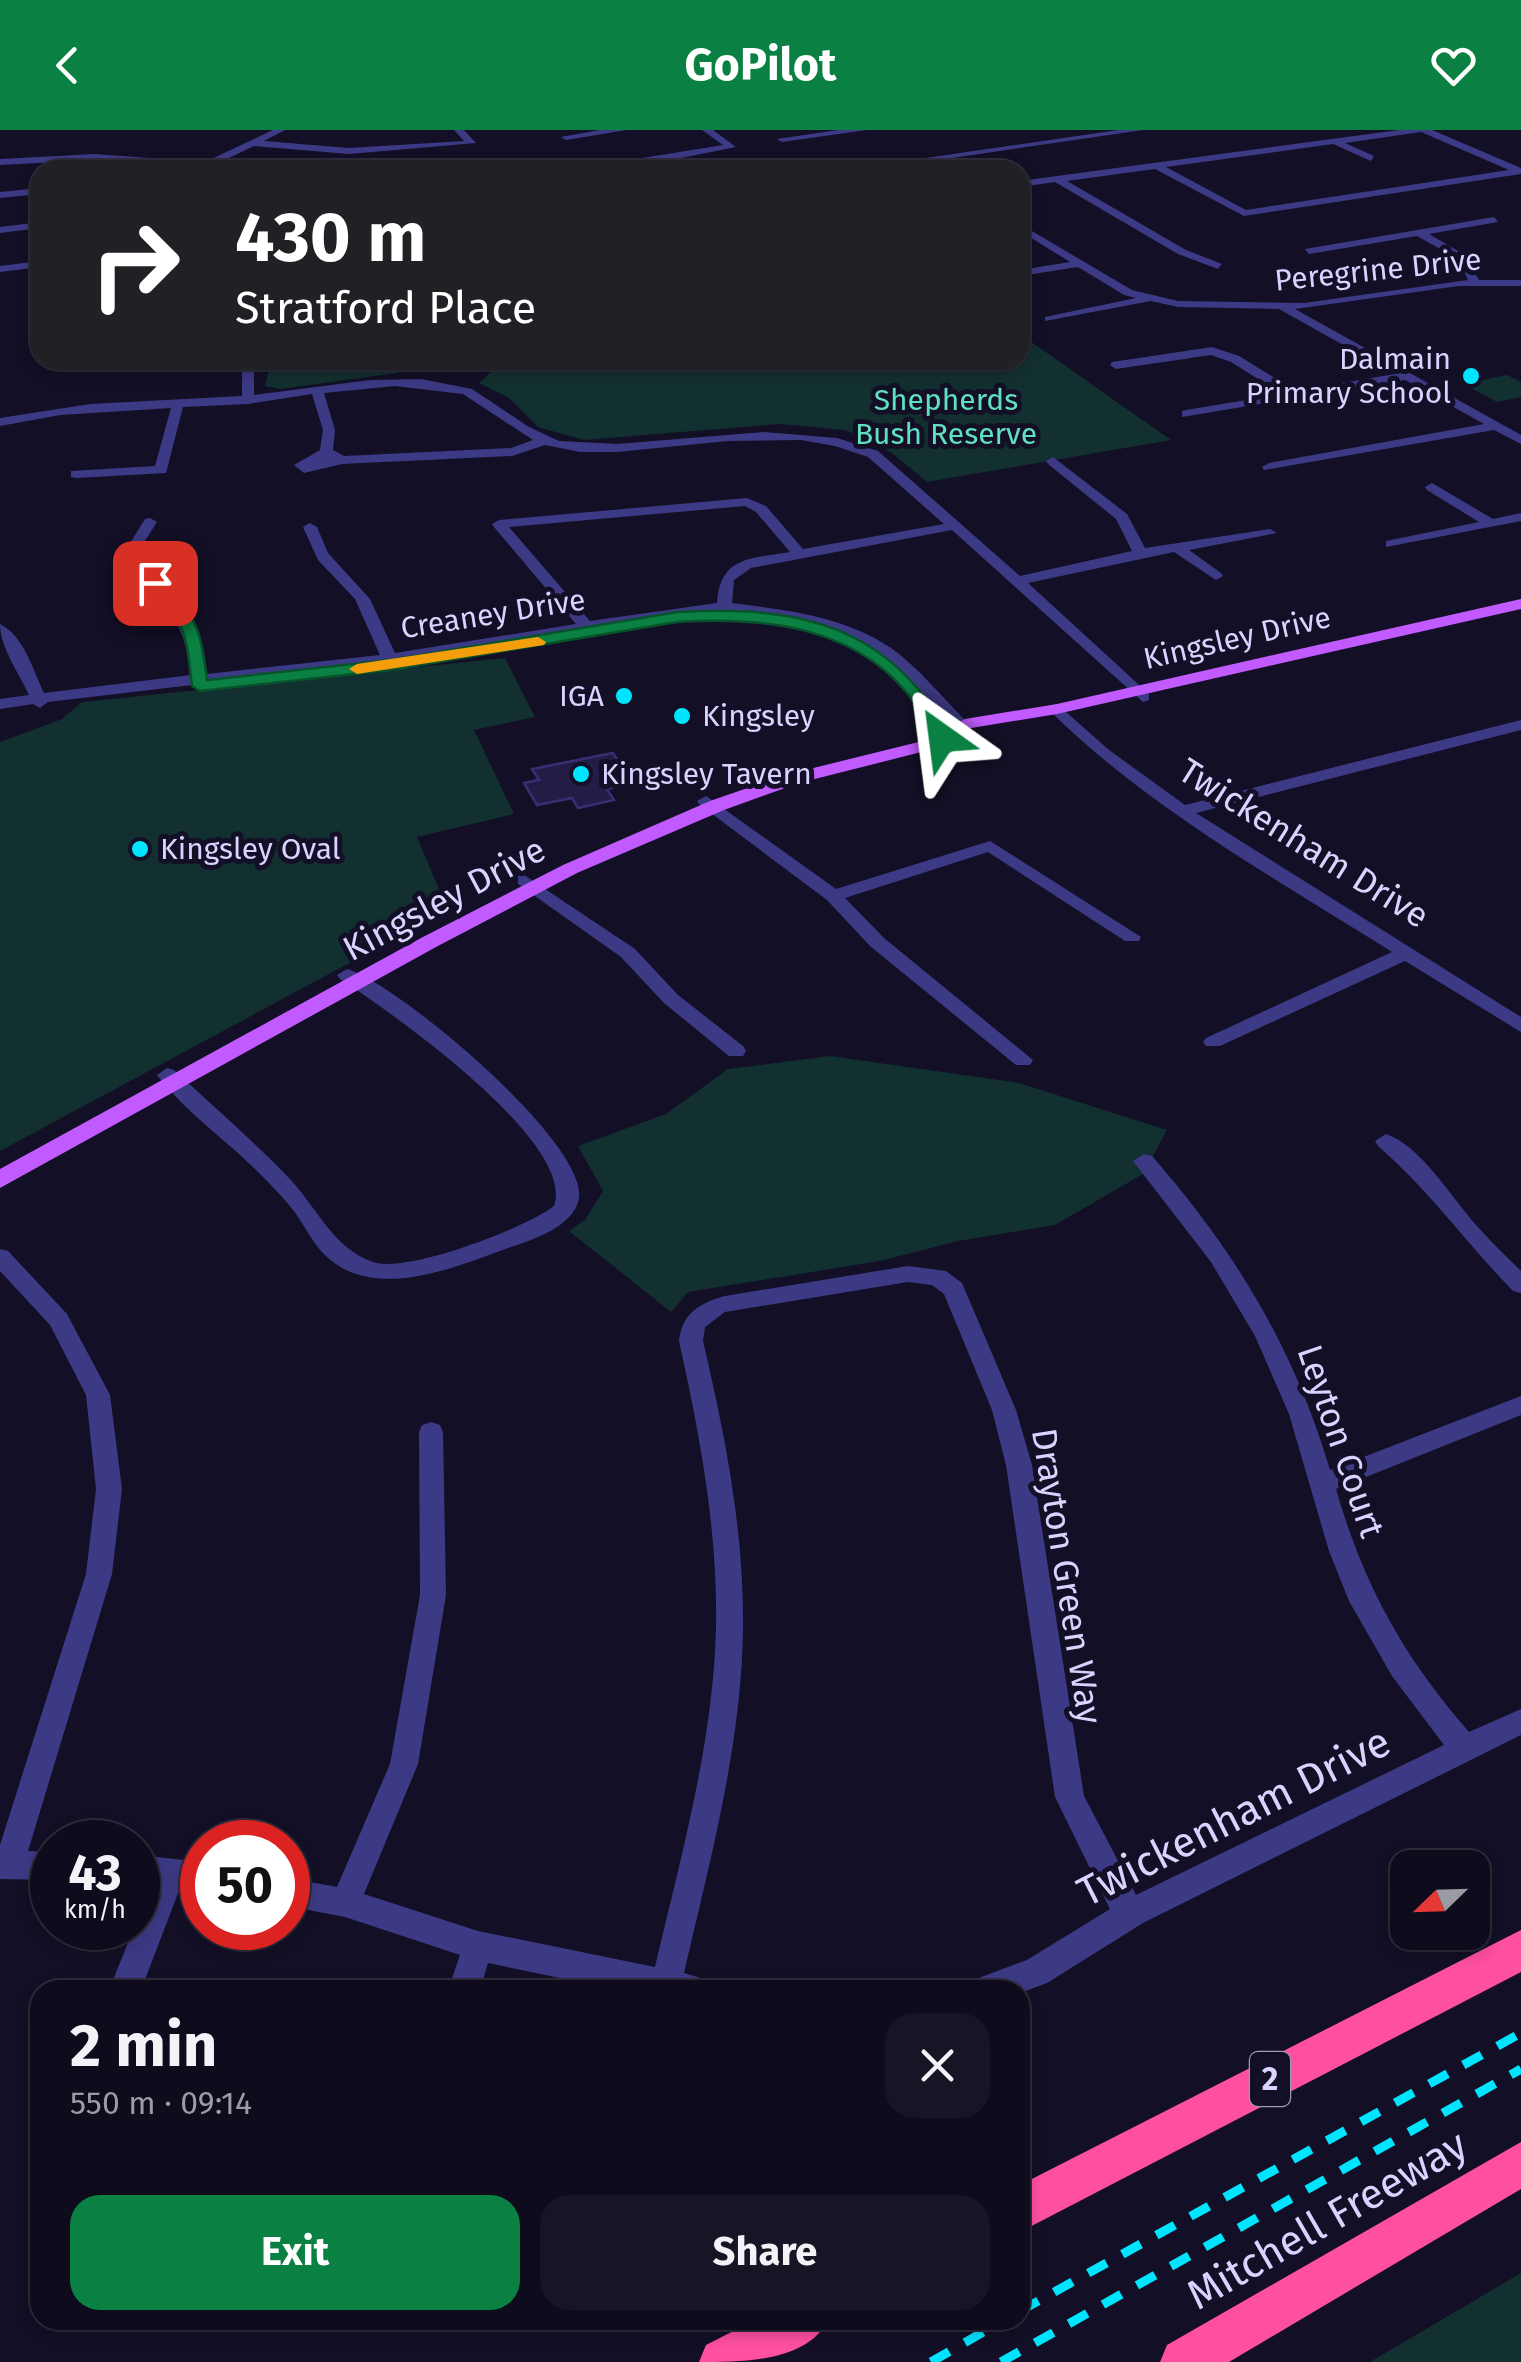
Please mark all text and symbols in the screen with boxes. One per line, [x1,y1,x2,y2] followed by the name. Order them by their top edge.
[40,38,95,93] icon: back
[685,38,836,92] text: GoPilot
[1426,38,1481,93] icon: heart
[235,196,427,280] text: 430 m
[70,200,200,330] icon: right
[1273,241,1483,299] street label: Peregrine Drive
[235,281,536,335] text: Stratford Place
[1246,341,1451,411] place label: Dalmain Primary School
[1460,365,1482,387] marker: Dalmain Primary School
[855,382,1037,452] park label: Shepherds Bush Reserve
[113,541,198,626] pin
[128,556,183,611] icon: arrive
[398,582,588,646] street label: Creaney Drive
[1140,599,1334,677] street label: Kingsley Drive
[559,678,605,714] place label: IGA
[613,685,635,707] marker: IGA
[890,686,994,790] position arrow
[702,698,815,734] place label: Kingsley
[671,705,693,727] marker: Kingsley
[1171,749,1437,937] street label: Twickenham Drive
[601,756,812,792] place label: Kingsley Tavern
[570,763,592,785] marker: Kingsley Tavern
[336,828,552,970] street label: Kingsley Drive
[160,831,341,867] place label: Kingsley Oval
[129,838,151,860] marker: Kingsley Oval
[1288,1339,1394,1543] street label: Leyton Court
[1023,1425,1111,1727] street label: Drayton Green Way
[1069,1717,1399,1917] street label: Twickenham Drive
[180,1820,310,1950] speed limit sign: 50
[68,1843,122,1903] text: 43
[1390,1850,1490,1950] north arrow
[1390,1850,1490,1950] map controls
[64,1895,126,1925] text: km/h
[70,2010,217,2082] text: 2 min
[885,2013,990,2118] button: close
[1250,2052,1290,2106] road number: 2
[70,2084,252,2122] text: 550 m · 09:14
[1178,2119,1476,2320] street label: Mitchell Freeway
[70,2195,520,2310] button: Exit
[540,2195,990,2310] button: Share

